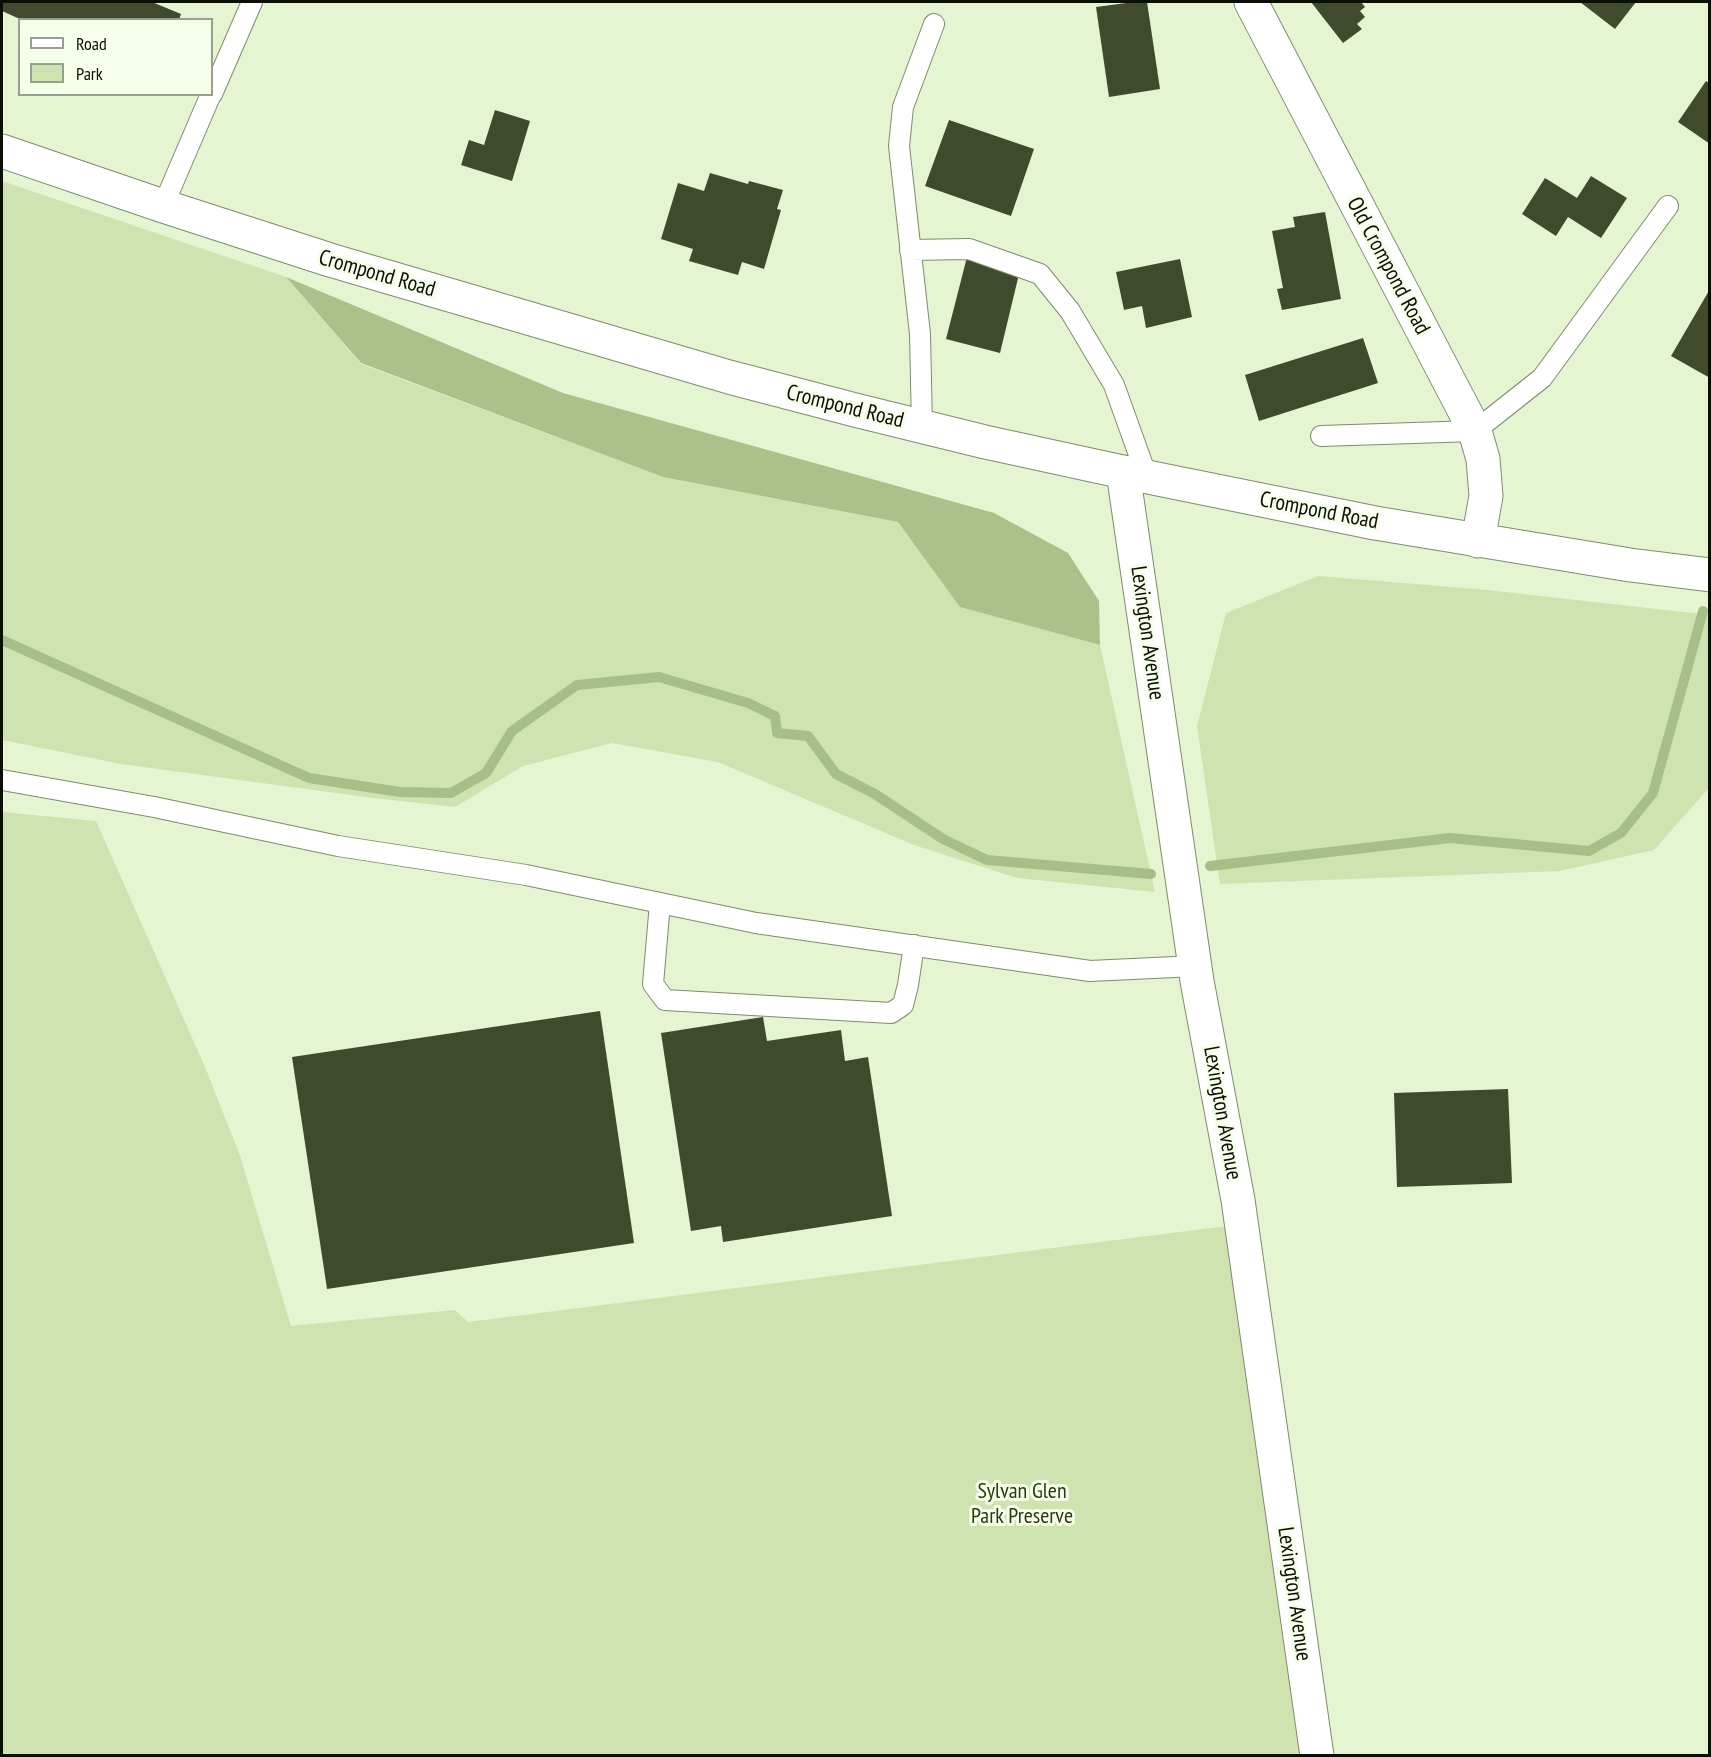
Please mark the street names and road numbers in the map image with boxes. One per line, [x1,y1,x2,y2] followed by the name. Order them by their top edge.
[1341,193,1435,339] street label: Old Crompond Road
[316,245,438,303] street label: Crompond Road
[784,380,906,434] street label: Crompond Road
[1258,487,1380,535] street label: Crompond Road
[1125,564,1169,702] street label: Lexington Avenue
[1197,1044,1247,1182] street label: Lexington Avenue
[1272,1525,1316,1663] street label: Lexington Avenue

